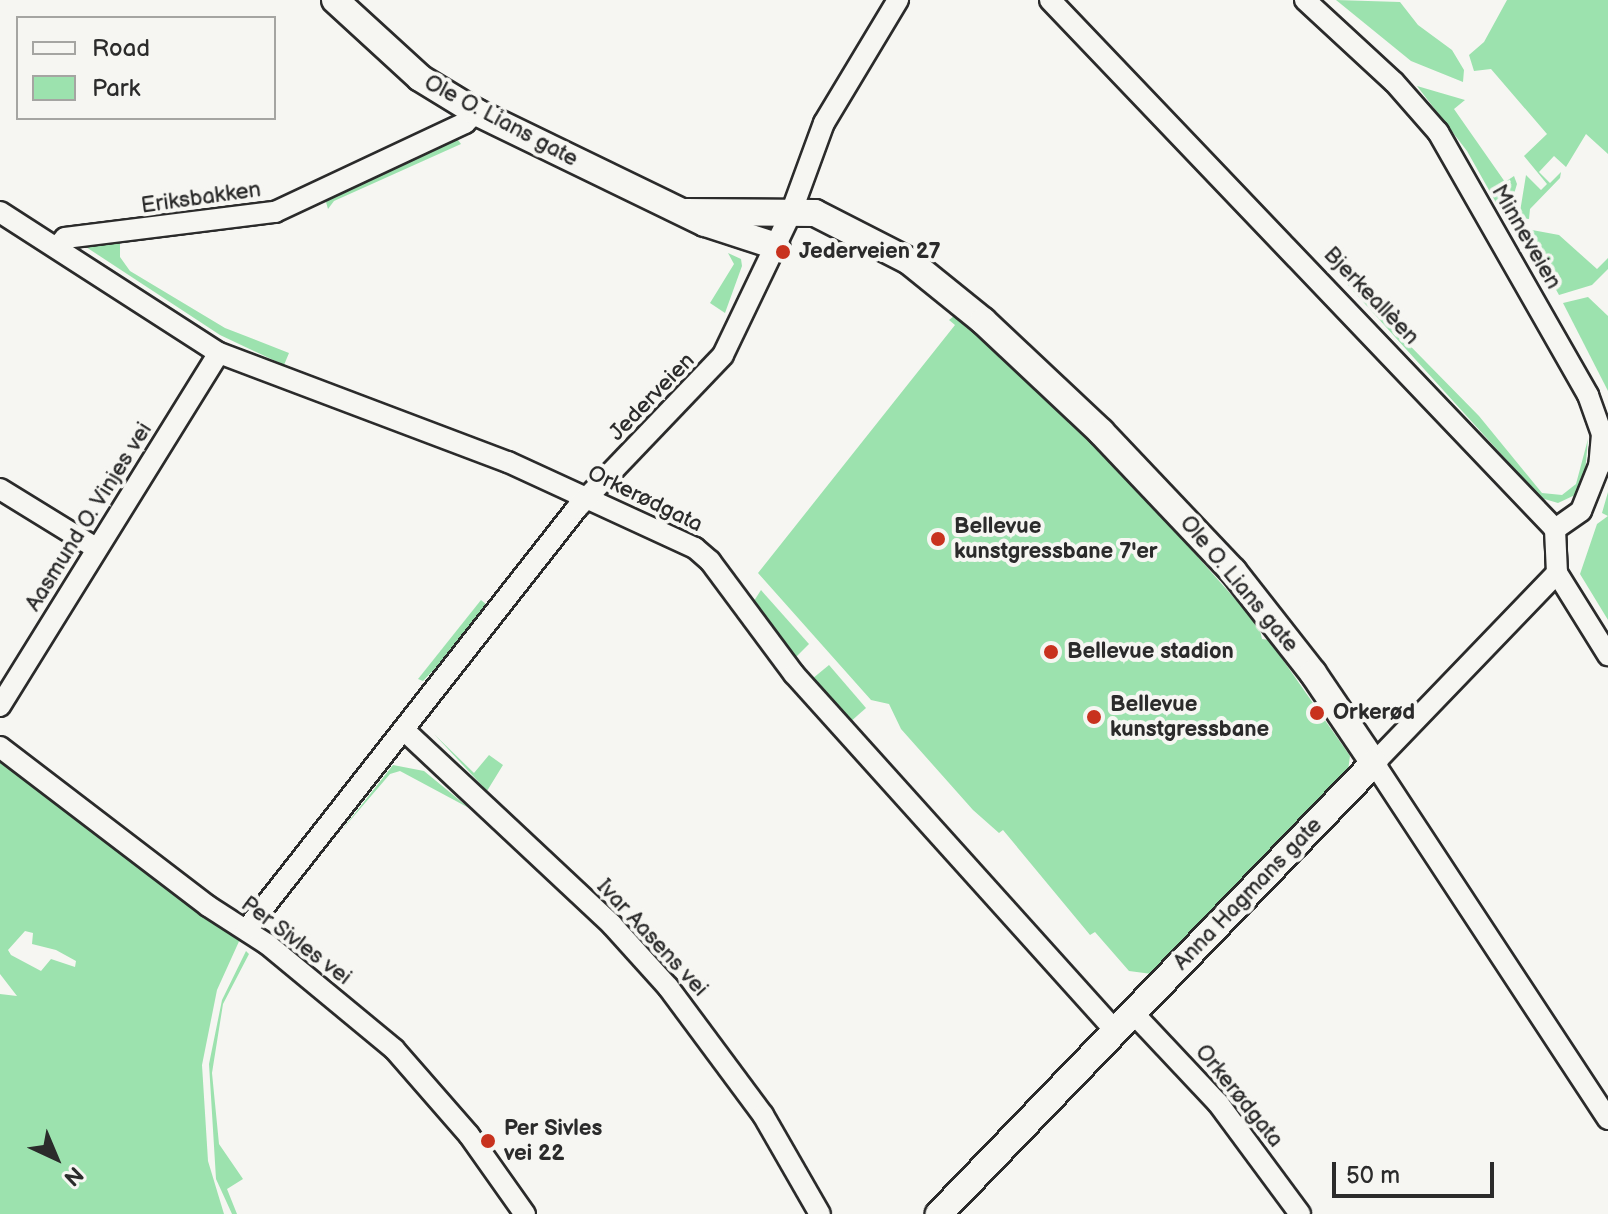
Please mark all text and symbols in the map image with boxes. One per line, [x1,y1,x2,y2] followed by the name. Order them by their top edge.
[16,16,276,120] legend
[92,34,150,63] text: Road
[420,69,582,173] street label: Ole O. Lians gate
[92,74,140,103] text: Park
[139,177,263,219] street label: Eriksbakken
[1486,180,1566,294] street label: Minneveien
[799,239,941,265] place label: Jederveien 27
[1318,242,1424,350] street label: Bjerkeallèen
[774,243,792,261] marker: Jederveien 27
[604,348,700,446] street label: Jederveien
[20,418,158,616] street label: Aasmund O. Vinjes vei
[583,460,707,538] street label: Orkerødgata
[1174,510,1304,658] street label: Ole O. Lians gate
[954,513,1158,564] place label: Bellevue kunstgressbane 7'er
[929,530,947,548] marker: Bellevue kunstgressbane 7'er
[1067,639,1234,665] place label: Bellevue stadion
[1042,643,1060,661] marker: Bellevue stadion
[1110,691,1269,742] place label: Bellevue kunstgressbane
[1333,700,1415,726] place label: Orkerød
[1308,704,1326,722] marker: Orkerød
[1085,708,1103,726] marker: Bellevue kunstgressbane
[1168,812,1328,976] street label: Anna Hagmans gate
[591,874,713,1002] street label: Ivar Aasens vei
[236,891,356,991] street label: Per Sivles vei
[1190,1039,1288,1153] street label: Orkerødgata
[504,1115,602,1166] place label: Per Sivles vei 22
[16,1118,96,1198] north arrow
[479,1132,497,1150] marker: Per Sivles vei 22
[1336,1146,1498,1196] scale bar
[58,1160,88,1191] text: N
[1346,1161,1400,1190] text: 50 m

